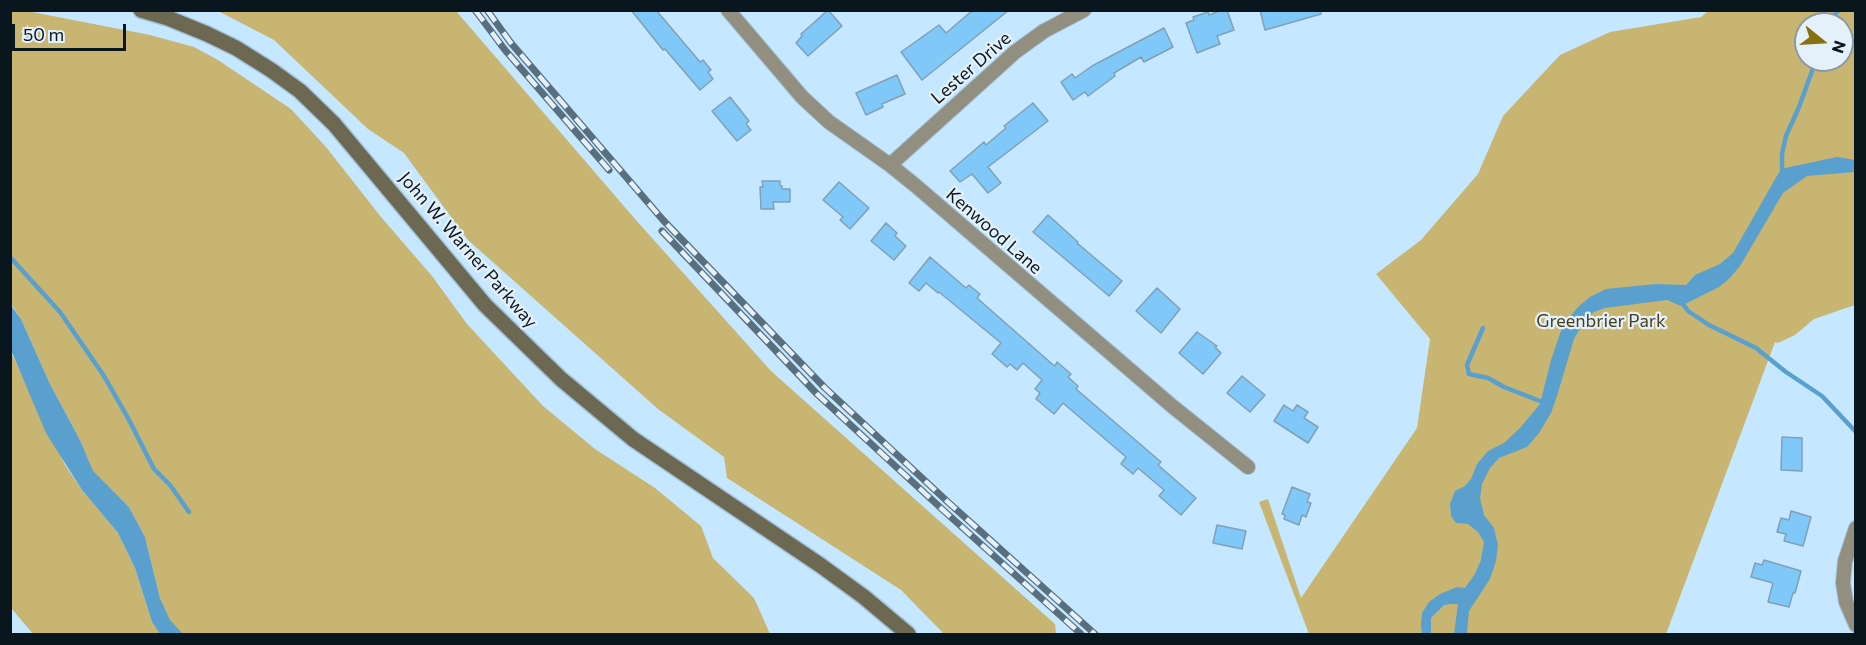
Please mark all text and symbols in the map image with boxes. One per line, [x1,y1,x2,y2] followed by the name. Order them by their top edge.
[15,12,129,50] scale bar
[1794,12,1854,72] north arrow
[23,23,64,45] text: 50 m
[927,27,1015,109] street label: Lester Drive
[1829,38,1851,56] text: N
[394,167,542,333] street label: John W. Warner Parkway
[942,183,1046,279] street label: Kenwood Lane
[1536,310,1666,332] park label: Greenbrier Park

